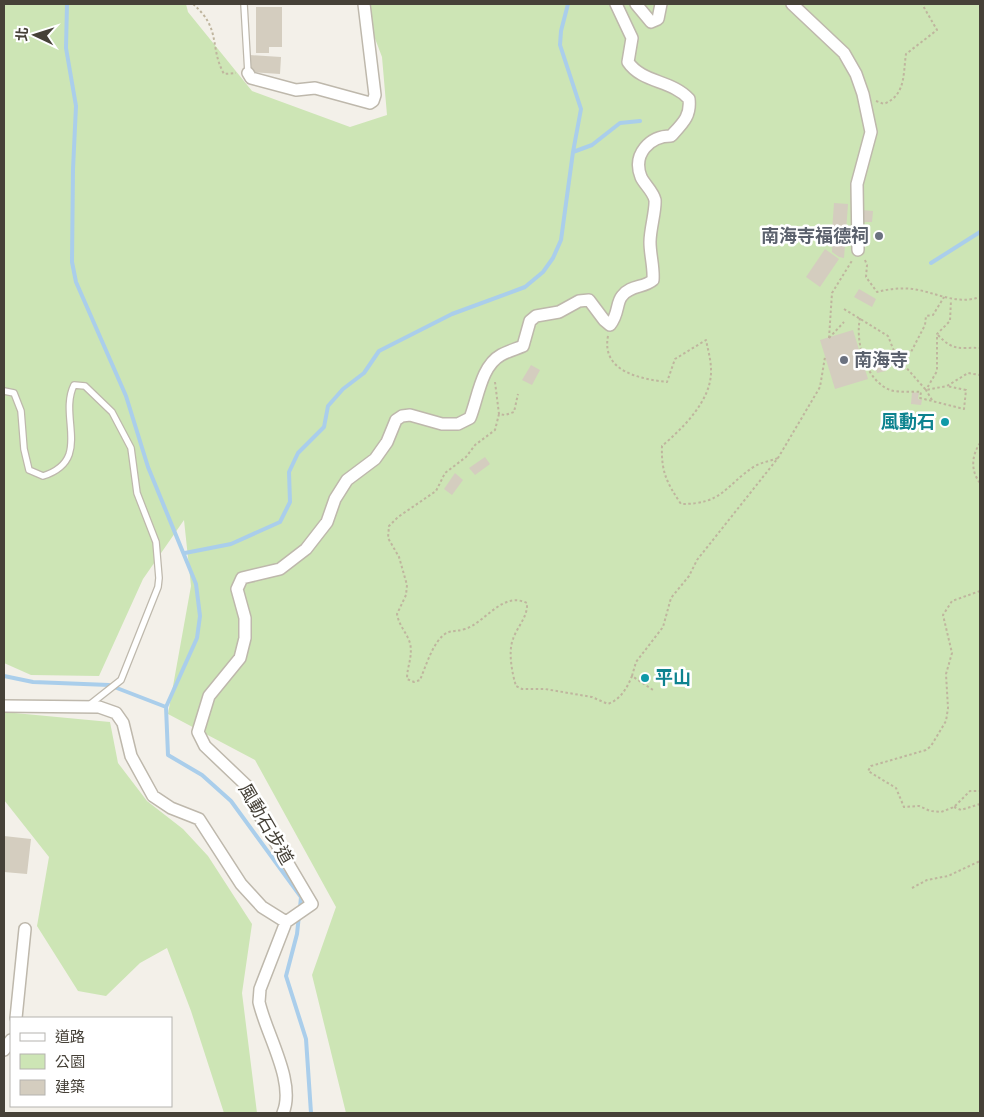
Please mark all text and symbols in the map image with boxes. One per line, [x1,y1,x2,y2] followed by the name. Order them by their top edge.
[10,10,60,60] north arrow
[13,26,31,42] text: 北
[761,224,869,248] place label: 南海寺福德祠
[873,230,885,242] marker: 南海寺福德祠
[854,348,908,372] place label: 南海寺
[838,354,850,366] marker: 南海寺
[881,410,935,434] place label: 風動石
[939,416,951,428] marker: 風動石
[655,666,691,690] place label: 平山
[639,672,651,684] marker: 平山
[233,779,299,869] street label: 風動石步道
[10,1017,172,1107] legend
[55,1027,85,1047] text: 道路
[55,1052,85,1072] text: 公園
[55,1077,85,1097] text: 建築

